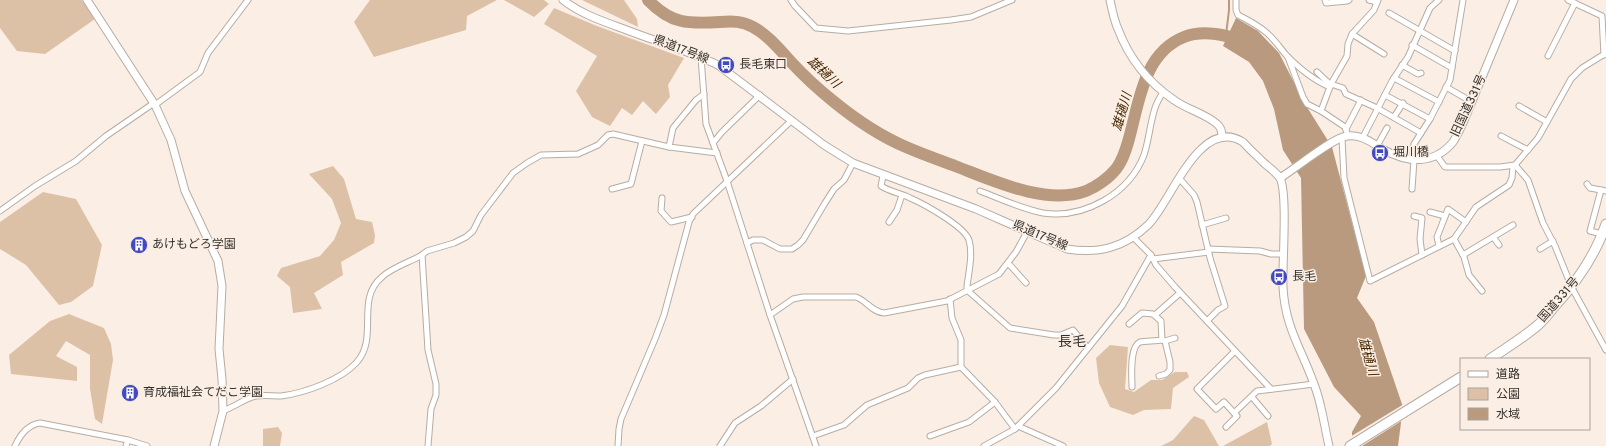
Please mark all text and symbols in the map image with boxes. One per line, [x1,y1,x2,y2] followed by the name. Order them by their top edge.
[651,32,711,68] street label: 県道17号線
[803,54,844,94] water label: 雄樋川
[716,55,736,75] bus stop icon: 長毛東口
[739,57,787,73] place label: 長毛東口
[1448,72,1490,140] street label: 旧国道331号
[1110,89,1137,133] water label: 雄樋川
[1370,143,1390,163] bus stop icon: 堀川橋
[1393,145,1429,161] place label: 堀川橋
[1010,217,1070,255] street label: 県道17号線
[129,235,149,255] building icon: あけもどろ学園
[152,237,236,253] place label: あけもどろ学園
[1269,267,1289,287] bus stop icon: 長毛
[1292,269,1316,285] place label: 長毛
[1535,274,1583,326] street label: 国道331号
[1058,334,1086,351] district label: 長毛
[1354,336,1381,380] water label: 雄樋川
[1460,358,1590,430] legend
[1496,367,1520,383] text: 道路
[120,383,140,403] building icon: 育成福祉会てだこ学園
[143,385,263,401] place label: 育成福祉会てだこ学園
[1496,387,1520,403] text: 公園
[1496,407,1520,423] text: 水域

